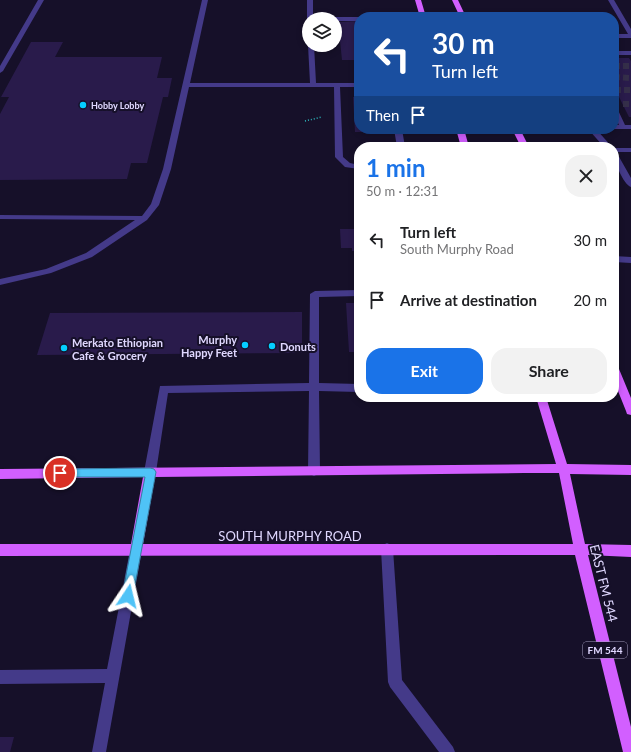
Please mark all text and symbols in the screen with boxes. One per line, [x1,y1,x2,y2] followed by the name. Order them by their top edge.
[302,12,342,52] map controls
[302,12,342,52] button: layers
[432,26,495,60] text: 30 m
[366,28,418,80] icon: left
[432,60,498,82] text: Turn left
[78,100,88,110] marker: Hobby Lobby
[91,100,144,111] place label: Hobby Lobby
[407,104,429,126] icon: arrive
[366,106,399,124] text: Then
[366,153,426,182] text: 1 min
[565,155,607,197] button: close
[366,183,439,199] text: 50 m · 12:31
[400,223,456,241] text: Turn left
[366,229,388,251] icon: left
[573,231,607,249] text: 30 m
[400,241,514,257] text: South Murphy Road
[366,289,388,311] icon: arrive
[400,291,537,309] text: Arrive at destination
[573,291,607,309] text: 20 m
[181,333,238,359] place label: Murphy Happy Feet
[72,336,163,362] place label: Merkato Ethiopian Cafe & Grocery
[240,340,250,350] marker: Murphy Happy Feet
[280,340,316,353] place label: Donuts
[267,341,277,351] marker: Donuts
[59,343,69,353] marker: Merkato Ethiopian Cafe & Grocery
[366,348,483,394] button: Exit
[491,348,607,394] button: Share
[43,456,77,490] pin
[49,462,71,484] icon: arrive
[218,528,362,544] street label: SOUTH MURPHY ROAD
[587,543,621,624] street label: EAST FM 544
[107,575,149,617] position arrow
[583,642,627,658] road number: FM 544

